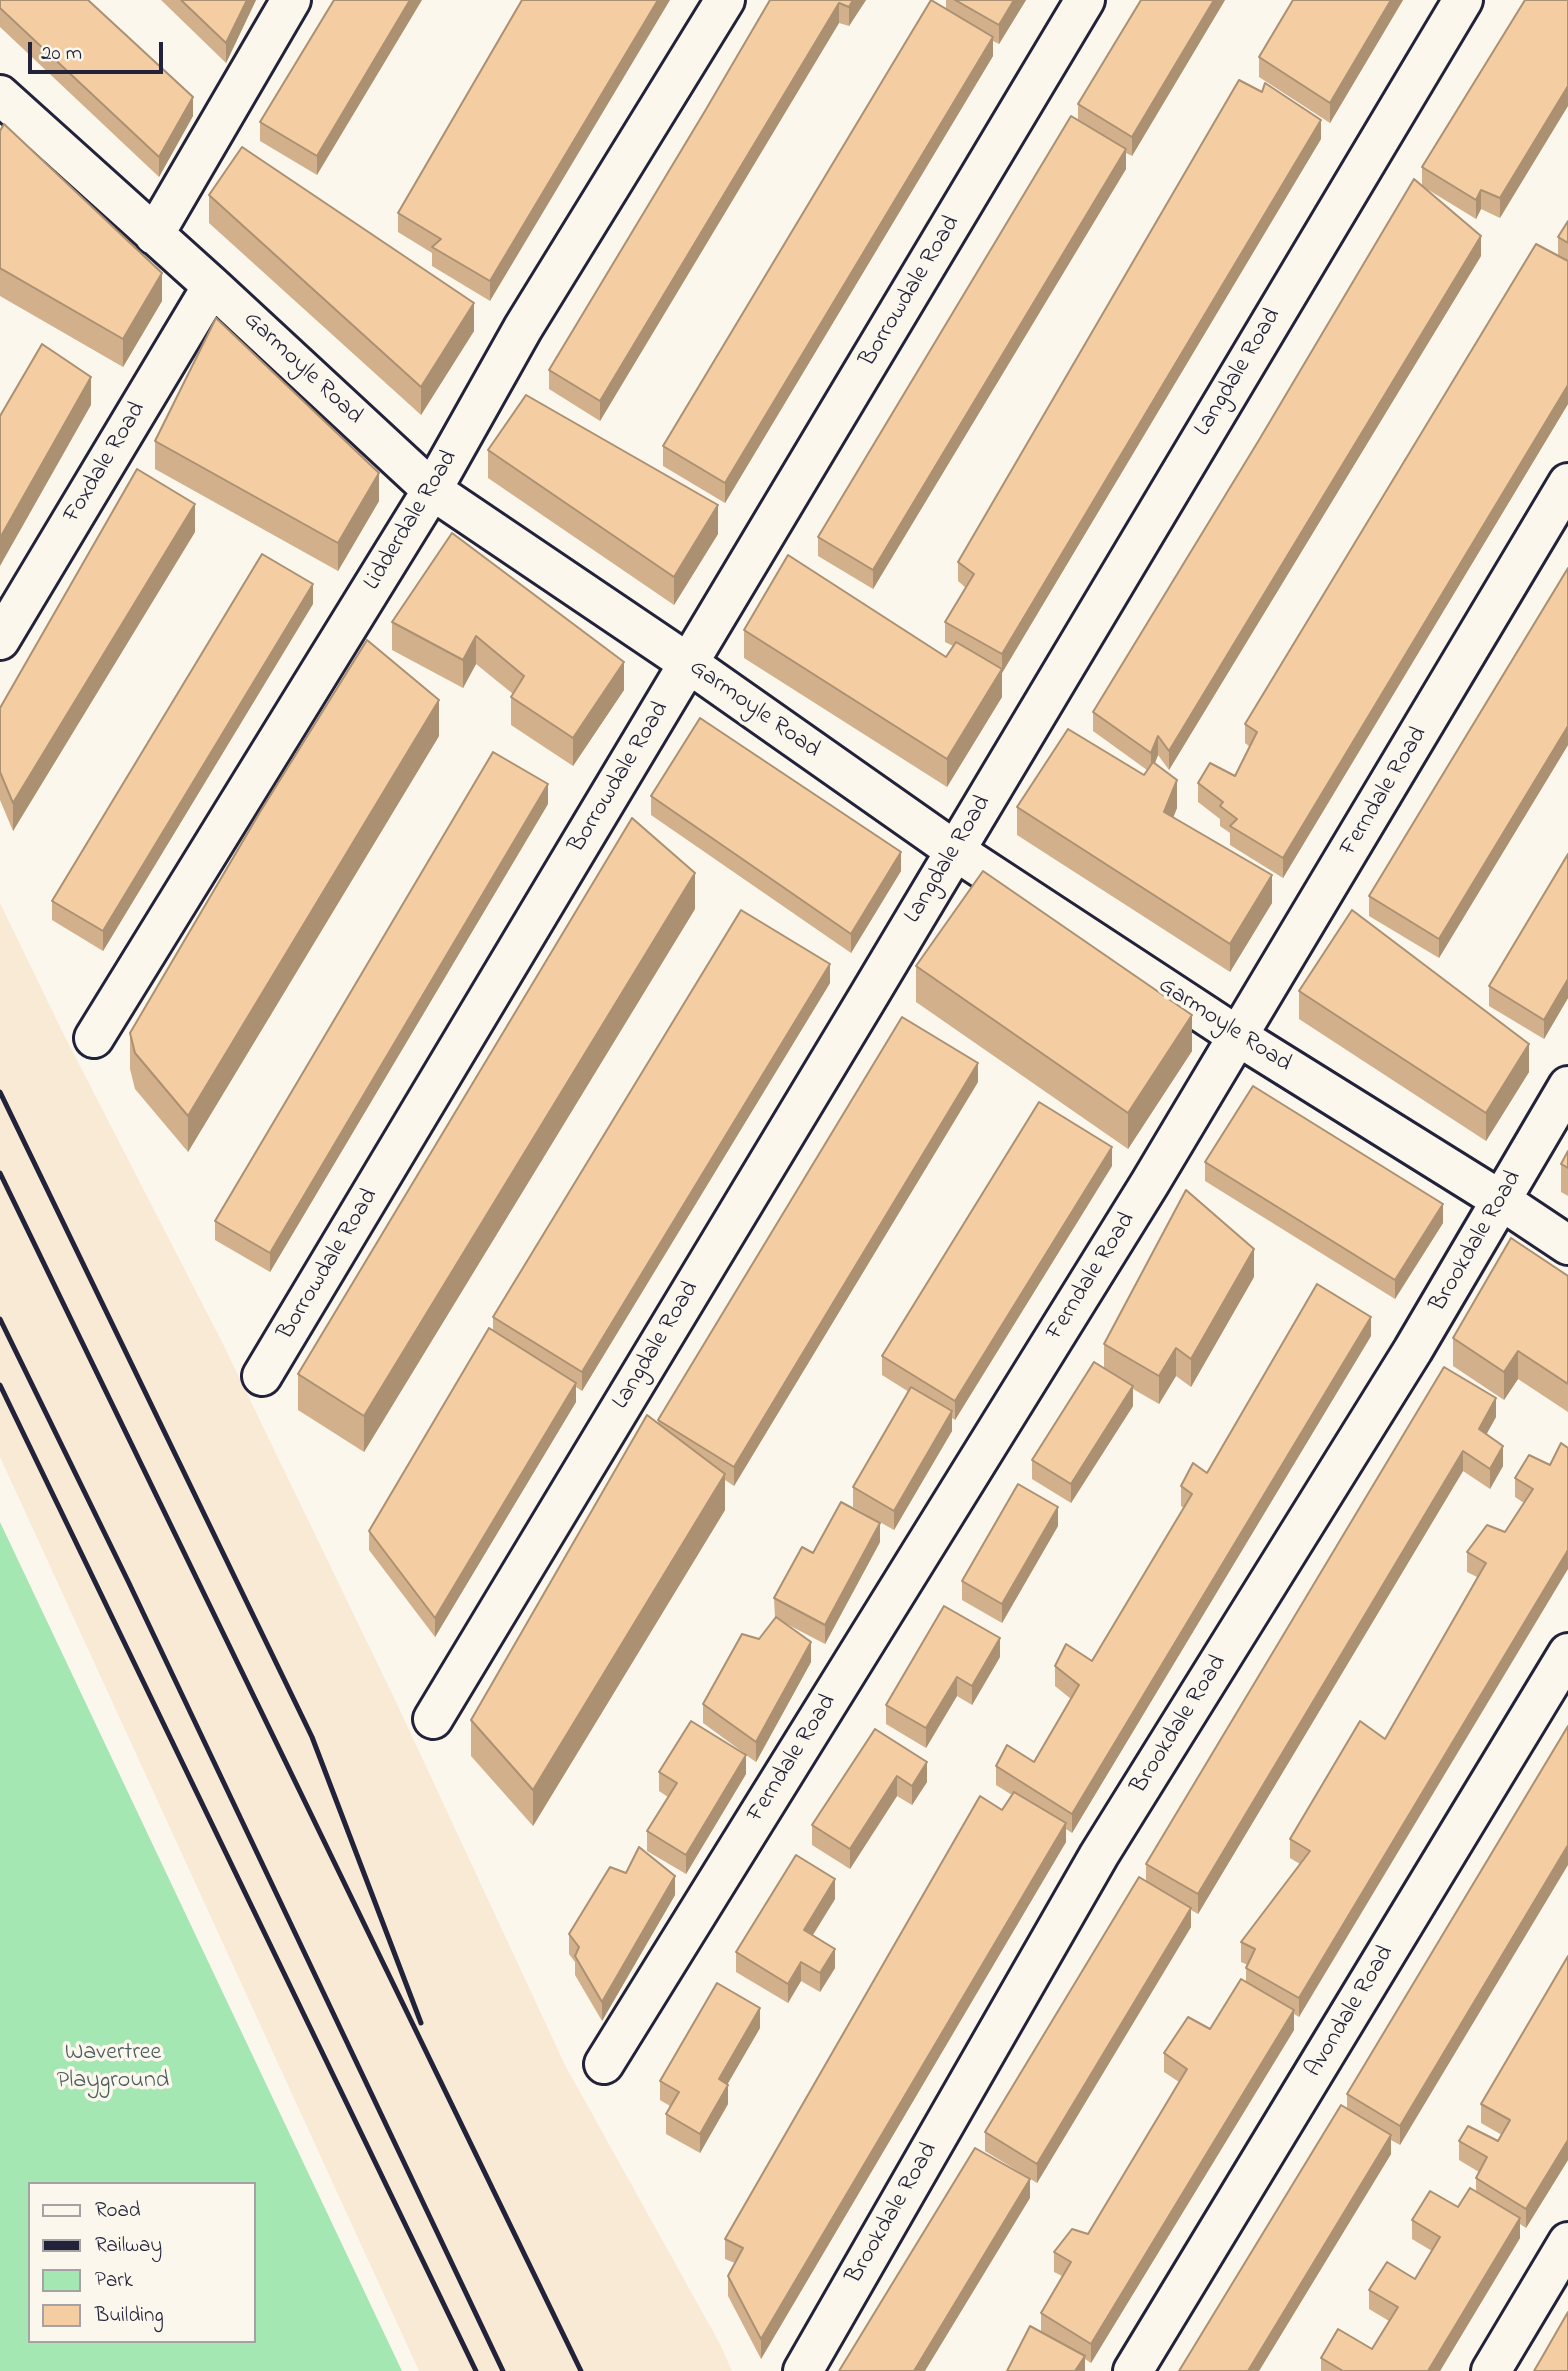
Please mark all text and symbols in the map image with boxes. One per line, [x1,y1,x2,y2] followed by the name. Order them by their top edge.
[32,28,166,72] scale bar
[41,39,82,69] text: 20 m
[855,211,967,373] street label: Borrowdale Road
[1190,304,1288,442] street label: Langdale Road
[236,306,368,432] street label: Garmoyle Road
[59,398,153,528] street label: Foxdale Road
[359,446,465,596] street label: Lidderdale Road
[683,654,825,766] street label: Garmoyle Road
[564,697,676,859] street label: Borrowdale Road
[1335,722,1435,862] street label: Ferndale Road
[900,791,998,929] street label: Langdale Road
[1152,972,1296,1080] street label: Garmoyle Road
[1425,1166,1529,1318] street label: Brookdale Road
[273,1184,385,1346] street label: Borrowdale Road
[1041,1208,1143,1346] street label: Ferndale Road
[608,1277,706,1415] street label: Langdale Road
[1126,1650,1234,1800] street label: Brookdale Road
[742,1690,844,1828] street label: Ferndale Road
[1301,1941,1401,2083] street label: Avondale Road
[57,2040,169,2096] park label: Wavertree Playground
[841,2138,945,2290] street label: Brookdale Road
[28,2182,256,2343] legend
[95,2196,141,2226] text: Road
[95,2231,162,2261] text: Railway
[95,2266,133,2296] text: Park
[95,2301,164,2331] text: Building

